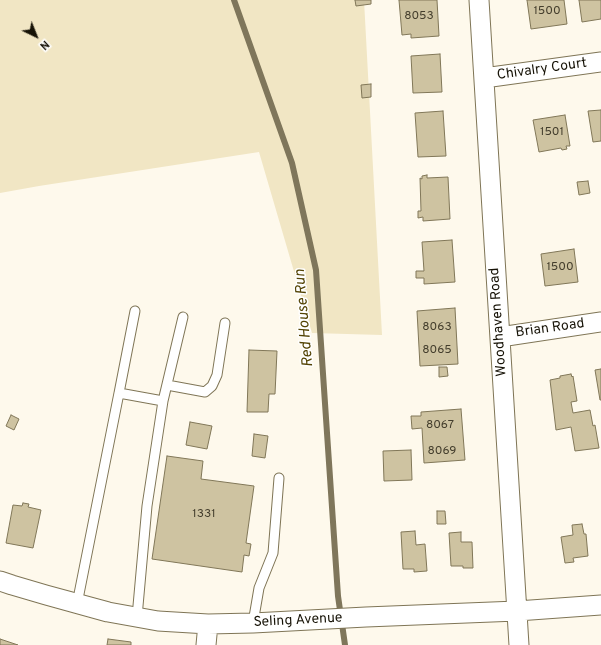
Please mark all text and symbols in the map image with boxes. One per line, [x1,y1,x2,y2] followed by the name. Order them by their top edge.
[533,5,561,19] house number: 1500
[404,10,434,24] house number: 8053
[16,16,56,56] north arrow
[37,37,52,53] text: N
[496,55,588,85] street label: Chivalry Court
[540,126,564,140] house number: 1501
[546,261,574,275] house number: 1500
[487,267,511,377] street label: Woodhaven Road
[292,268,318,368] water label: Red House Run
[515,316,585,342] street label: Brian Road
[422,321,452,335] house number: 8063
[422,344,452,358] house number: 8065
[426,419,454,433] house number: 8067
[428,445,456,459] house number: 8069
[192,508,216,522] house number: 1331
[253,610,343,632] street label: Seling Avenue

